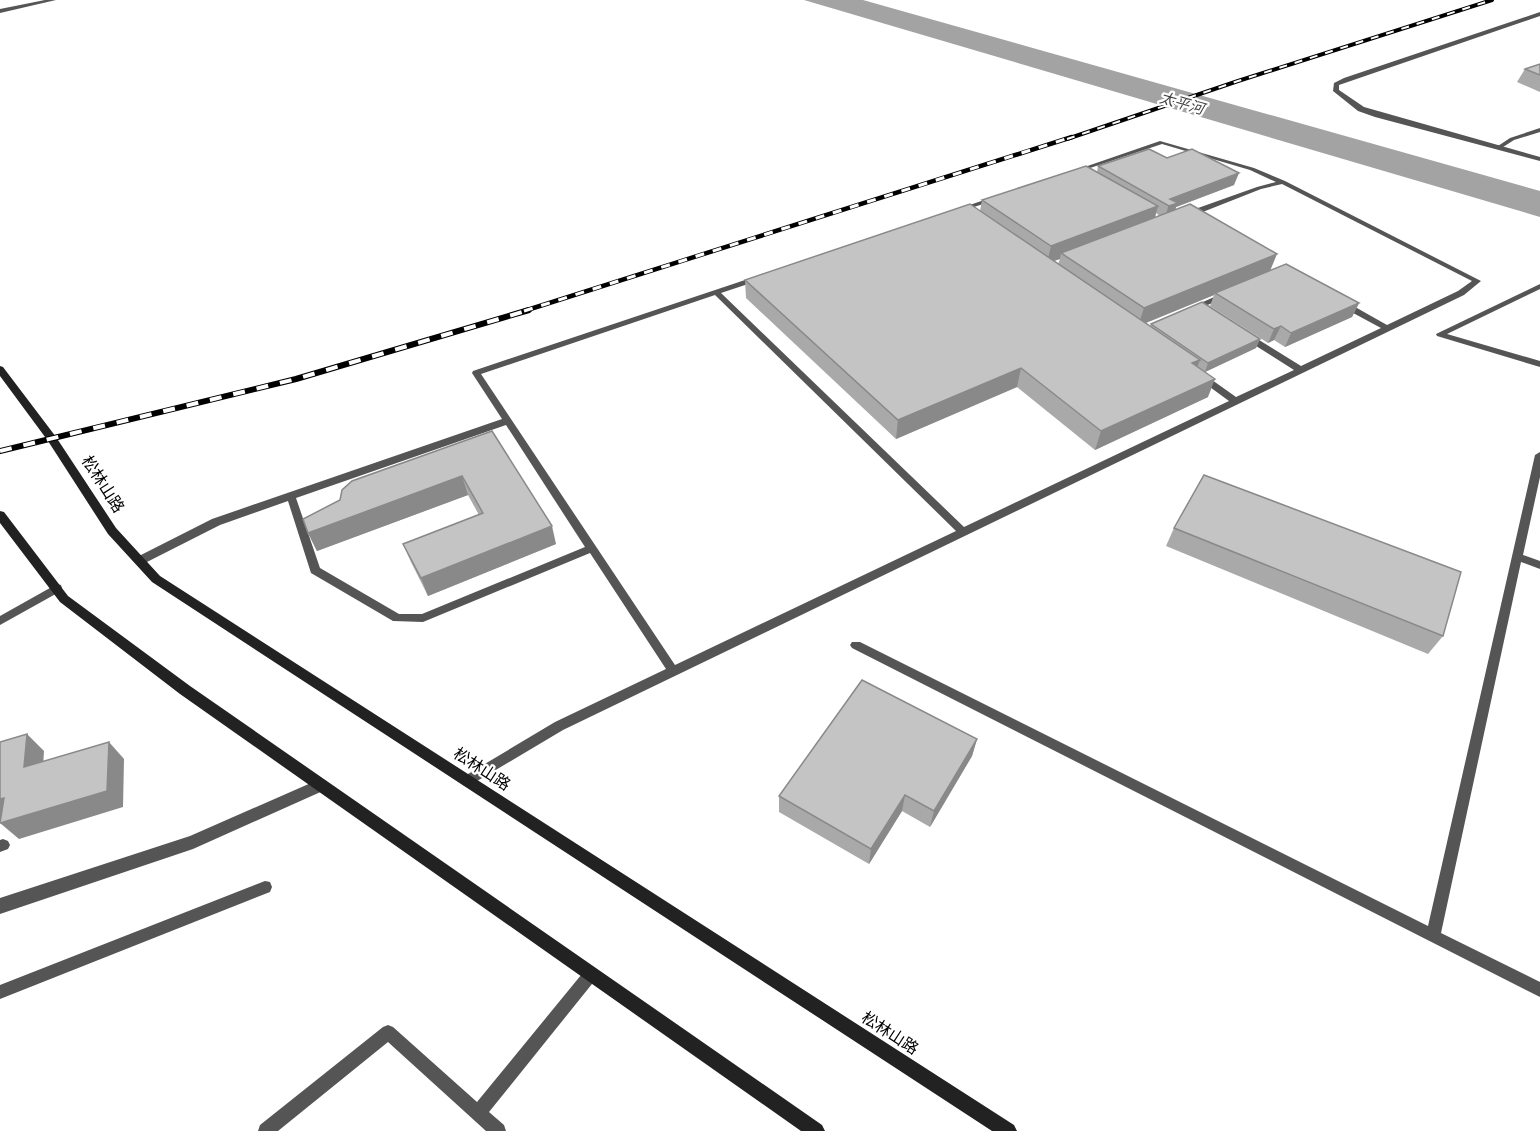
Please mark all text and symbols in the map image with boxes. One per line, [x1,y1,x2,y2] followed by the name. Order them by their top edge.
[1158,89,1209,118] water label: 太平河
[78,453,128,515] street label: 松林山路
[451,744,513,794] street label: 松林山路
[859,1008,921,1058] street label: 松林山路

